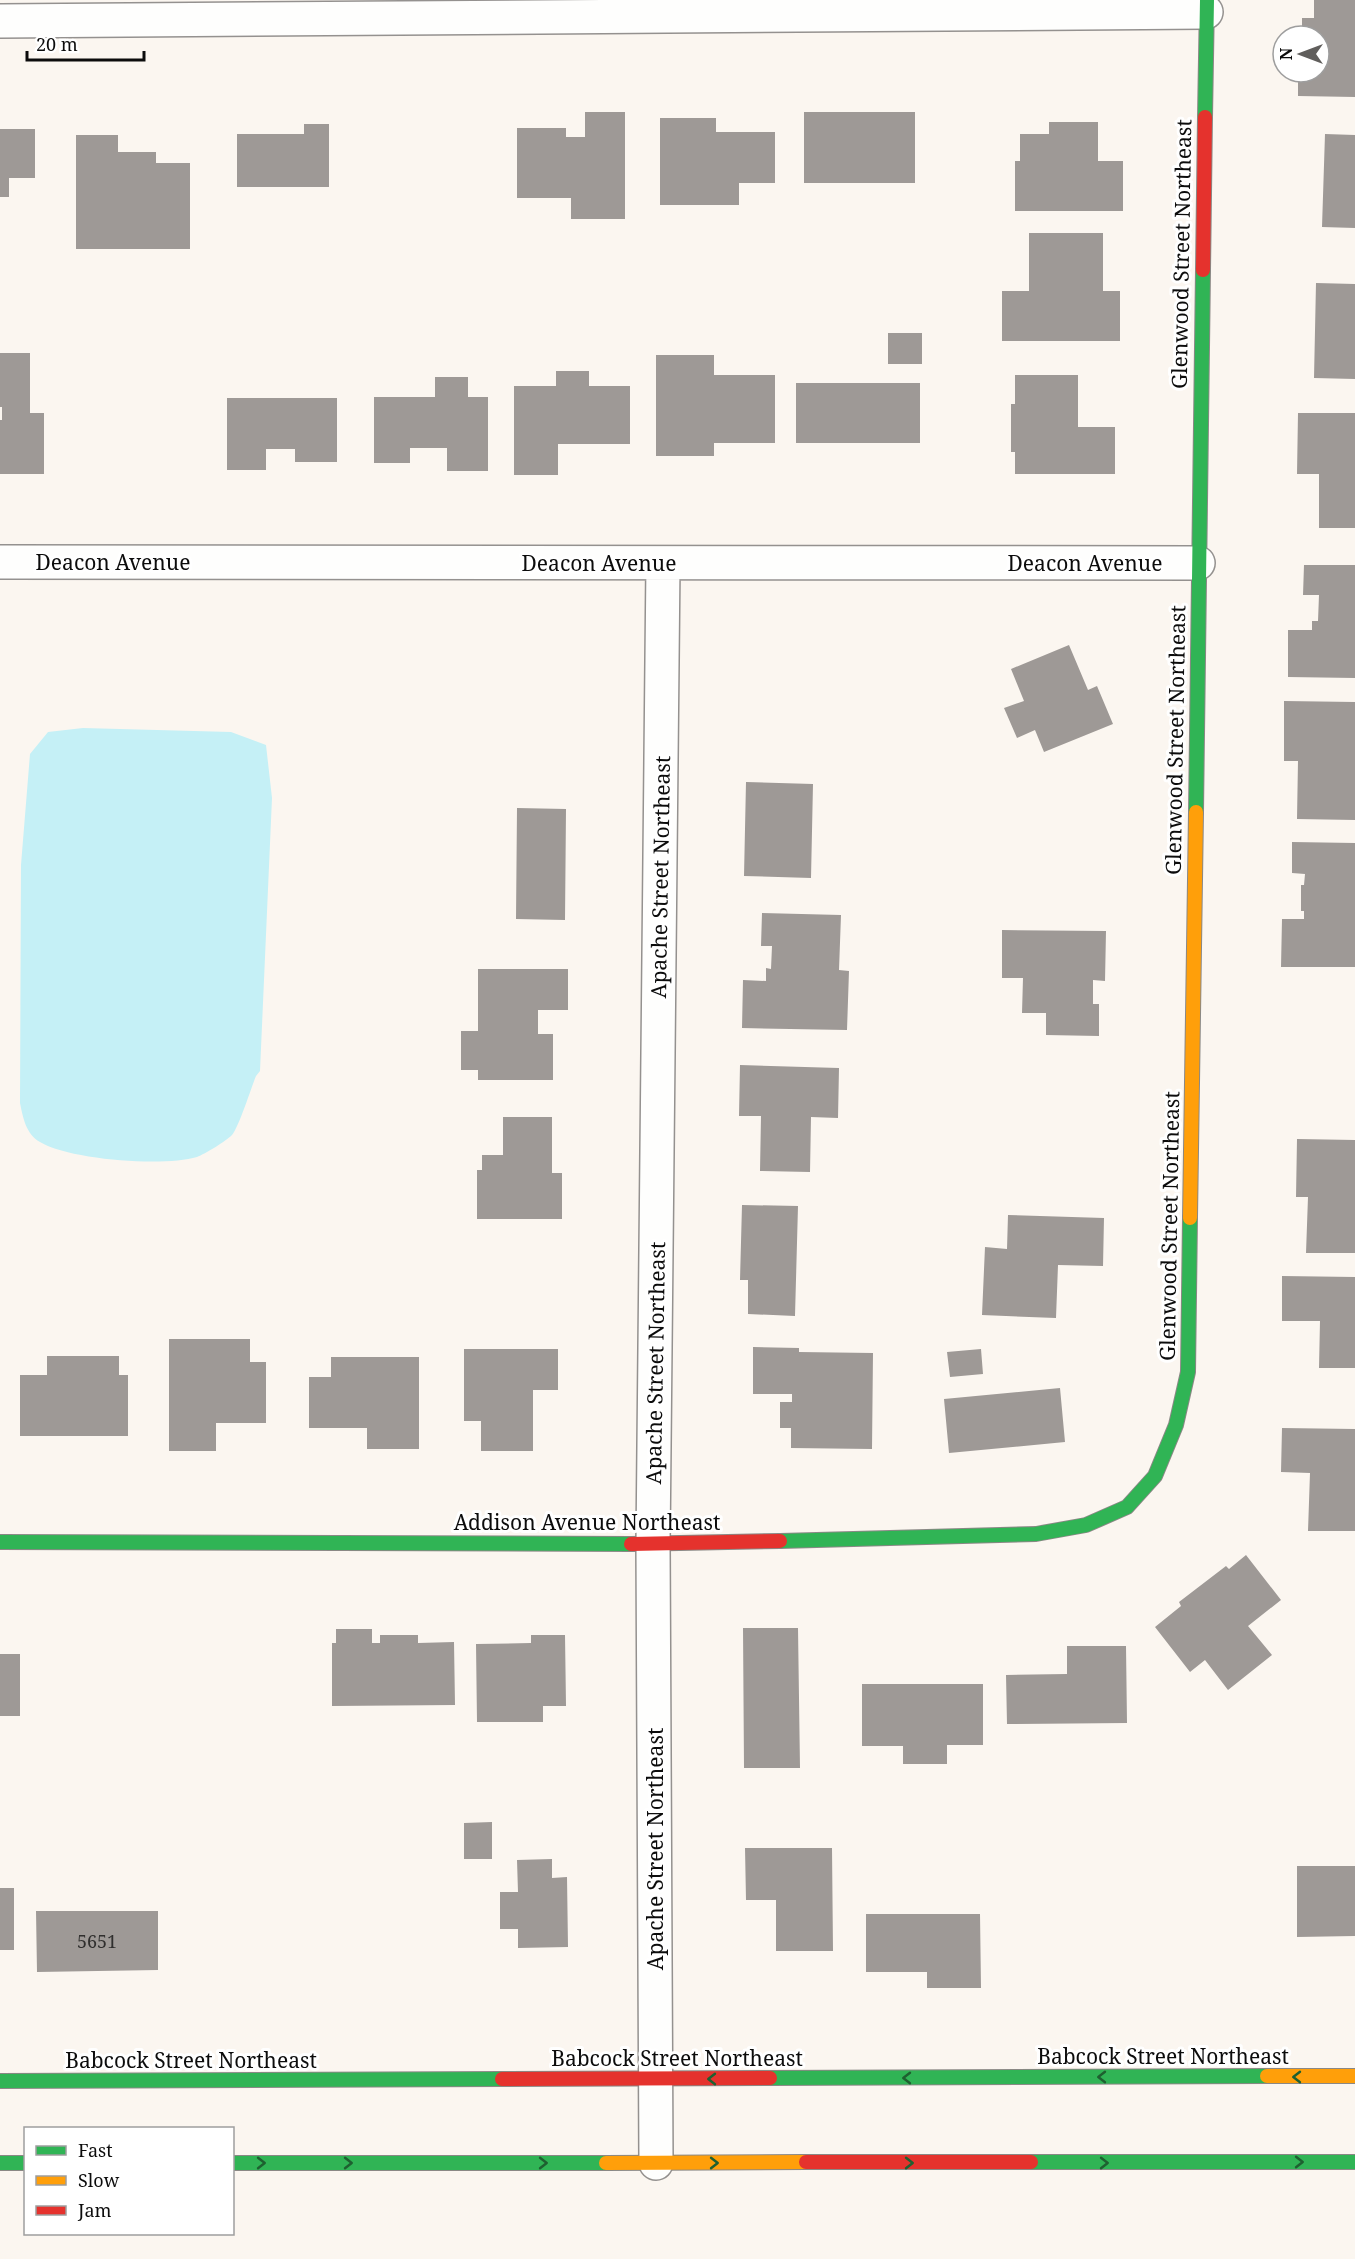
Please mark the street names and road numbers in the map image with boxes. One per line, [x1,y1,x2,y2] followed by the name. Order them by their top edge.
[1165,119,1197,389] street label: Glenwood Street Northeast
[36,548,190,576] street label: Deacon Avenue
[522,549,676,577] street label: Deacon Avenue
[1008,549,1162,577] street label: Deacon Avenue
[1159,605,1191,875] street label: Glenwood Street Northeast
[644,755,676,999] street label: Apache Street Northeast
[1153,1091,1185,1361] street label: Glenwood Street Northeast
[639,1241,671,1485] street label: Apache Street Northeast
[454,1508,720,1536] street label: Addison Avenue Northeast
[641,1728,669,1970] street label: Apache Street Northeast
[1037,2042,1289,2070] street label: Babcock Street Northeast
[551,2044,803,2072] street label: Babcock Street Northeast
[65,2046,317,2074] street label: Babcock Street Northeast

